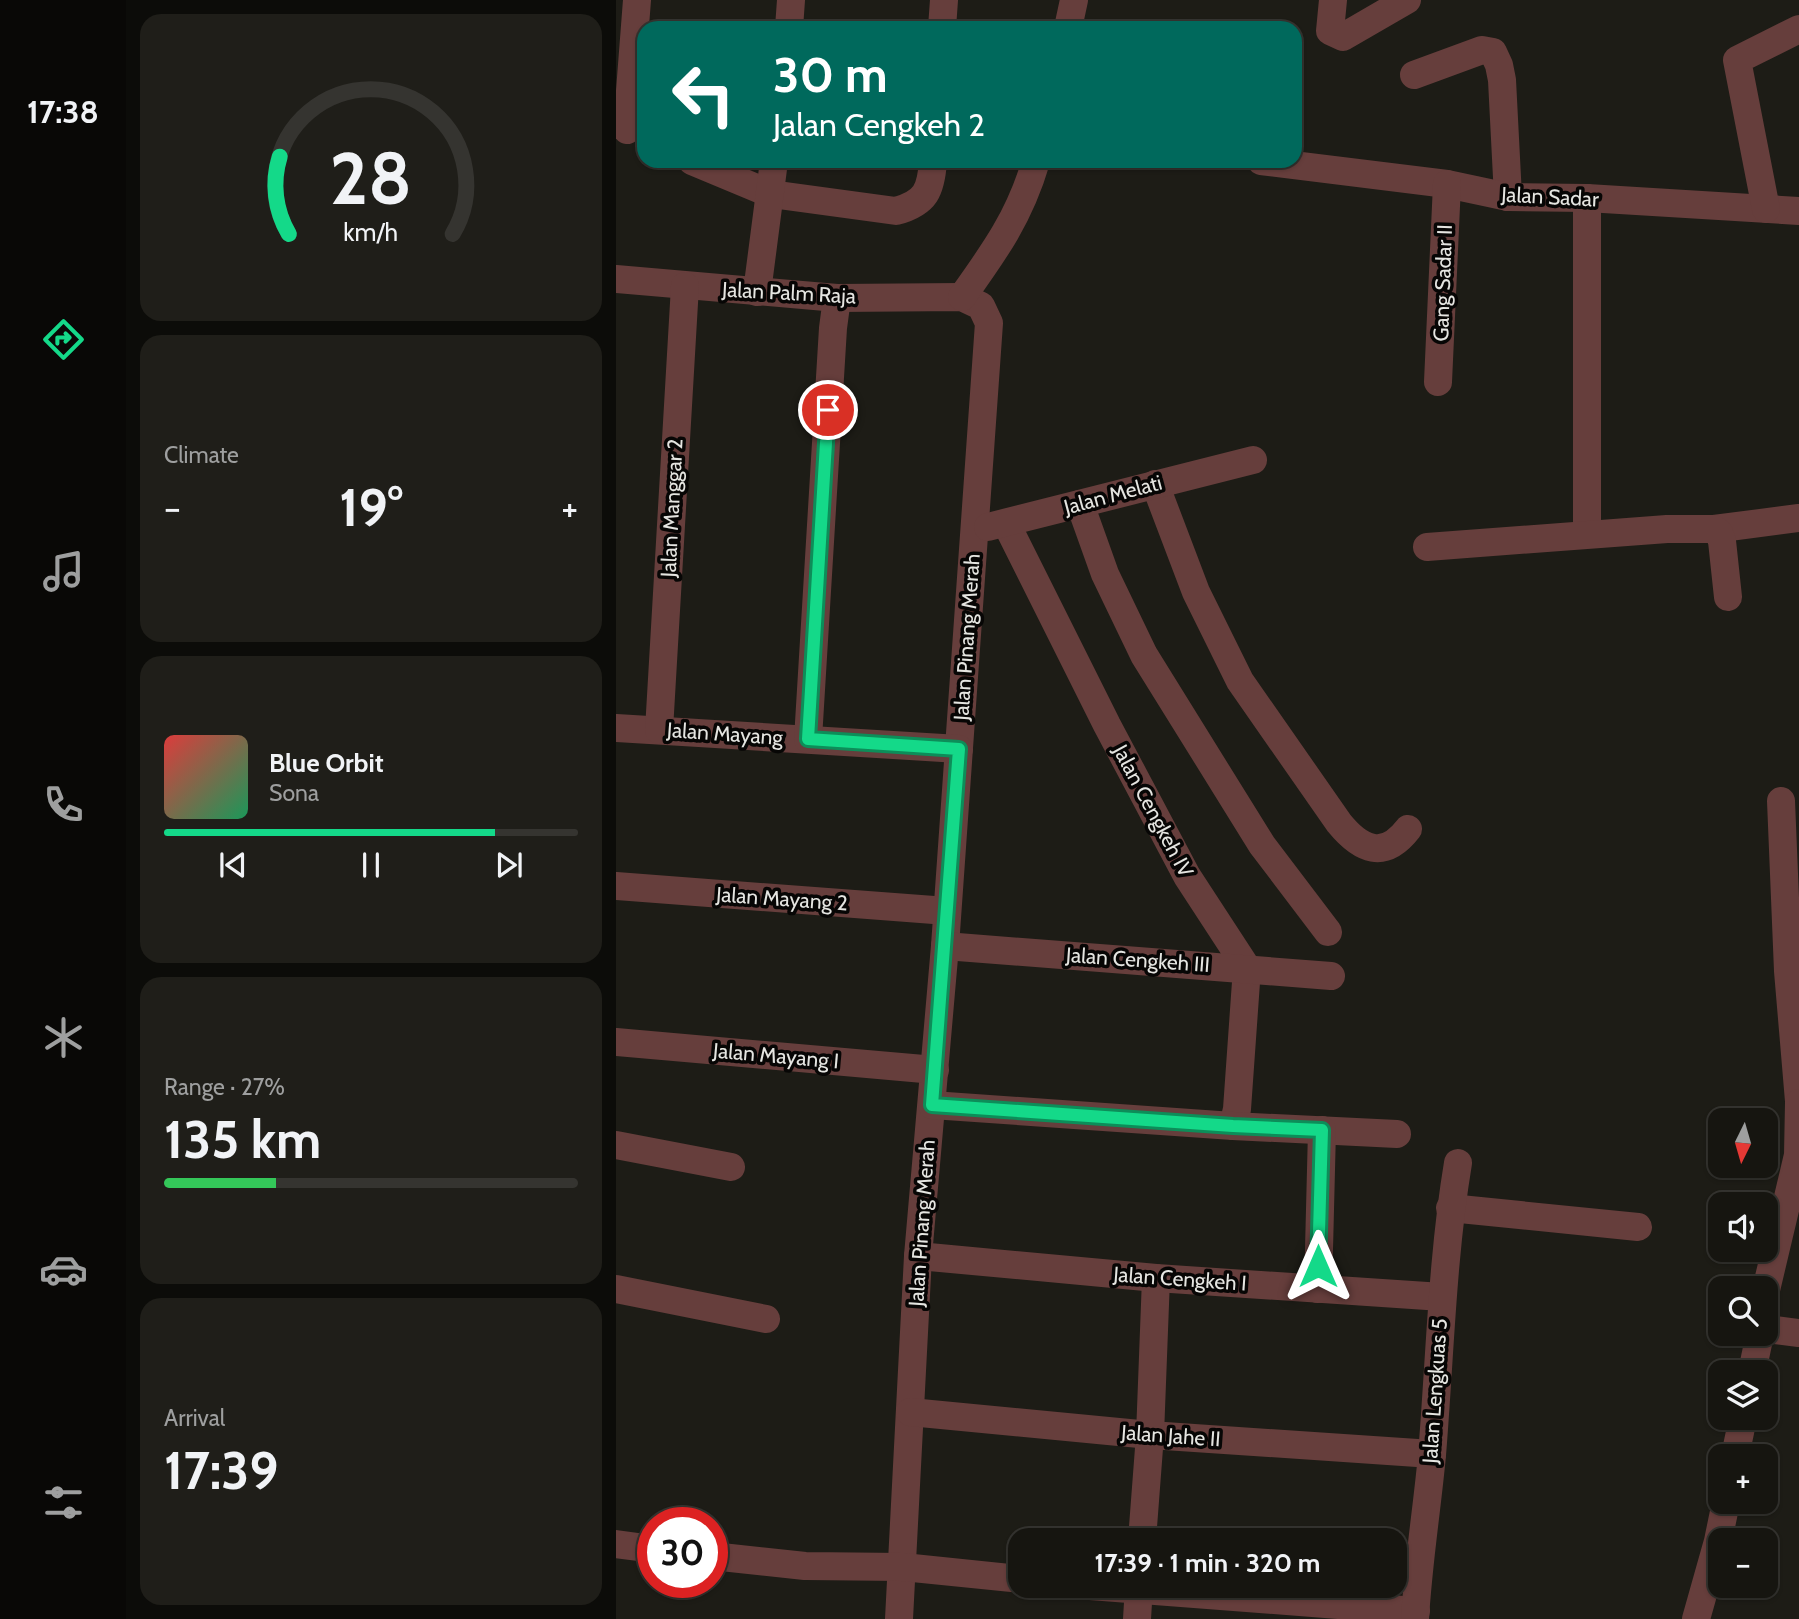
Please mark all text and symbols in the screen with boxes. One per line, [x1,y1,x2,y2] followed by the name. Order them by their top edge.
[773,45,888,104] text: 30 m
[658,49,749,140] icon: left
[27,92,99,131] text: 17:38
[773,105,985,144] text: Jalan Cengkeh 2
[330,134,412,222] text: 28
[1500,181,1600,212] street label: Jalan Sadar
[344,216,398,246] text: km/h
[1428,224,1457,342] street label: Gang Sadar II
[721,276,856,309] street label: Jalan Palm Raja
[39,315,88,364] icon: directions
[798,380,858,440] pin
[809,391,847,429] icon: arrive
[655,438,688,579] street label: Jalan Manggar 2
[164,441,239,469] text: Climate
[1060,469,1165,520] street label: Jalan Melati
[339,476,403,539] text: 19°
[164,484,181,531] text: −
[561,484,578,531] text: +
[39,547,88,596] icon: music
[948,553,985,722] street label: Jalan Pinang Merah
[665,717,784,750] street label: Jalan Mayang
[1108,739,1199,881] street label: Jalan Cengkeh IV
[269,747,384,779] text: Blue Orbit
[269,779,319,807] text: Sona
[39,780,88,829] icon: phone
[214,846,252,884] icon: previous
[352,846,390,884] icon: pause
[490,846,528,884] icon: next
[714,881,849,916] street label: Jalan Mayang 2
[1064,942,1211,977] street label: Jalan Cengkeh III
[39,1013,88,1062] icon: climate
[711,1037,840,1073] street label: Jalan Mayang I
[164,1073,285,1101] text: Range · 27%
[164,1108,321,1171] text: 135 km
[1708,1108,1778,1178] north arrow
[1708,1108,1778,1598] map controls
[903,1139,940,1308] street label: Jalan Pinang Merah
[1708,1192,1778,1262] button: sound
[1281,1229,1355,1303] position arrow
[39,1245,88,1294] icon: car
[1112,1261,1247,1296] street label: Jalan Cengkeh I
[1708,1276,1778,1346] button: search
[1417,1318,1452,1465] street label: Jalan Lengkuas 5
[1708,1360,1778,1430] button: layers
[164,1404,225,1432] text: Arrival
[1120,1419,1222,1451] street label: Jalan Jahe II
[164,1439,279,1502] text: 17:39
[1708,1444,1778,1514] button: +
[39,1478,88,1527] icon: filters
[637,1507,728,1598] speed limit sign: 30
[1708,1528,1778,1598] button: −
[1095,1547,1320,1579] text: 17:39 · 1 min · 320 m

